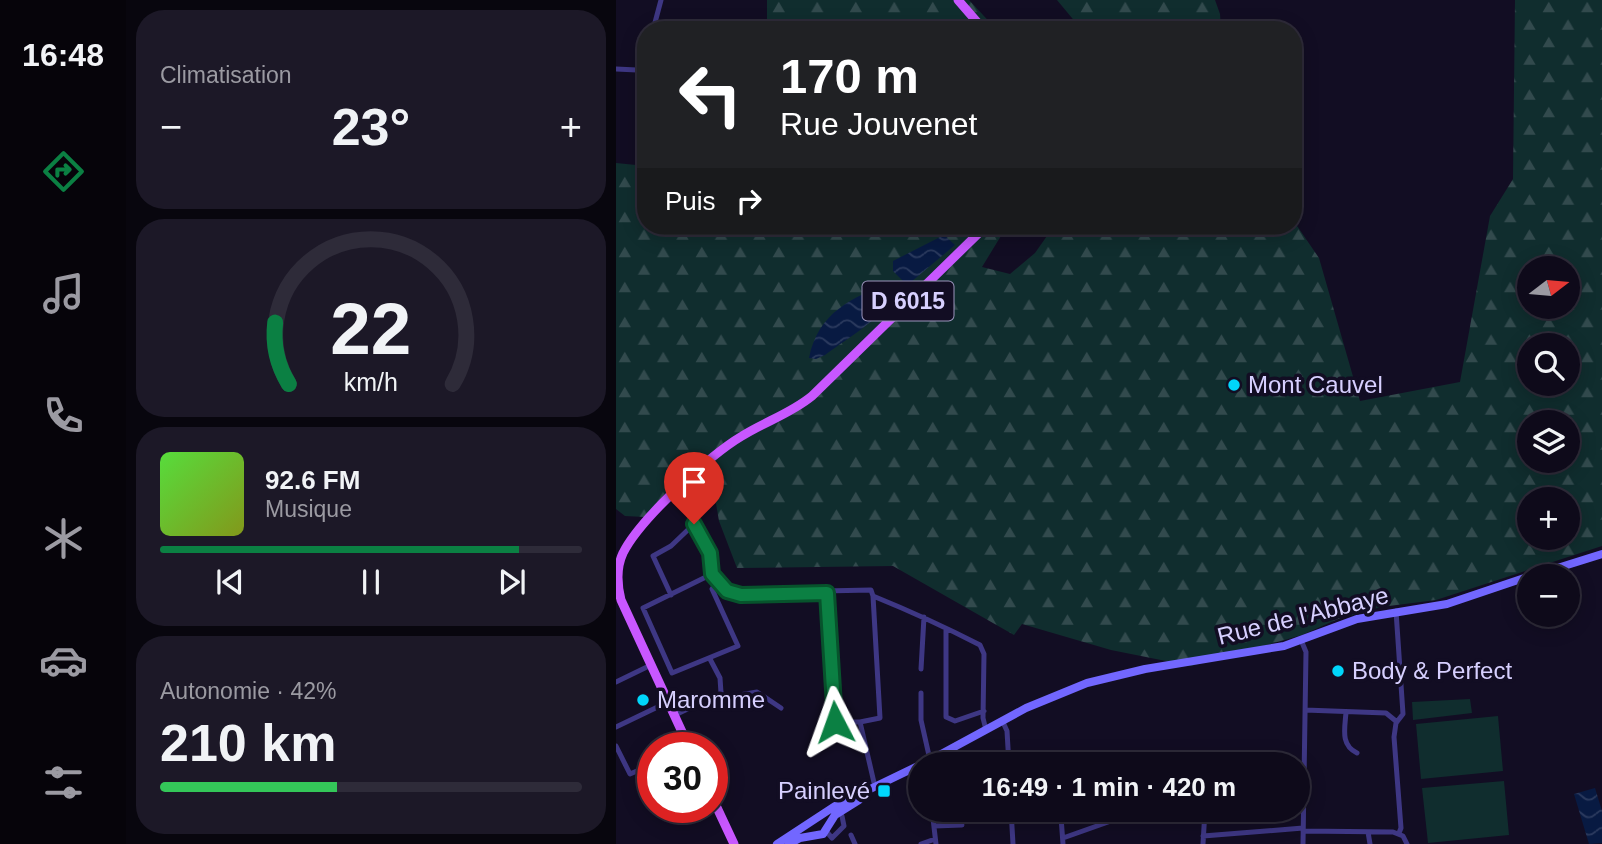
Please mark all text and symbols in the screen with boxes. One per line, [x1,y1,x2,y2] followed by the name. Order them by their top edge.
[22,37,104,73] text: 16:48
[665,49,756,140] icon: left
[780,49,919,103] text: 170 m
[160,62,292,88] text: Climatisation
[332,98,410,156] text: 23°
[160,106,182,148] text: −
[560,106,582,148] text: +
[780,106,977,142] text: Rue Jouvenet
[39,147,88,196] icon: directions
[730,182,768,220] icon: right
[665,186,716,216] text: Puis
[1517,256,1580,318] north arrow
[1517,256,1580,627] map controls
[39,269,88,318] icon: music
[862,282,954,320] road number: D 6015
[331,288,411,369] text: 22
[1517,333,1580,396] button: search
[344,368,398,396] text: km/h
[1248,371,1383,398] place label: Mont Cauvel
[1226,377,1242,393] marker: Mont Cauvel
[39,391,88,440] icon: phone
[1517,410,1580,473] button: layers
[664,452,724,524] pin
[675,463,713,501] icon: arrive
[265,465,360,495] text: 92.6 FM
[1517,487,1580,550] button: +
[265,496,352,522] text: Musique
[39,514,88,563] icon: climate
[211,563,249,601] icon: previous
[352,563,390,601] icon: pause
[493,563,531,601] icon: next
[1517,564,1580,627] button: −
[1215,581,1391,650] street label: Rue de l'Abbaye
[39,636,88,685] icon: car
[1352,657,1512,684] place label: Body & Perfect
[1330,663,1346,679] marker: Body & Perfect
[160,678,336,704] text: Autonomie · 42%
[798,685,872,759] position arrow
[657,686,765,713] place label: Maromme
[635,692,651,708] marker: Maromme
[160,714,336,772] text: 210 km
[637,732,728,823] speed limit sign: 30
[39,758,88,807] icon: filters
[982,772,1236,802] text: 16:49 · 1 min · 420 m
[778,777,870,804] place label: Painlevé
[876,783,892,799] marker: Painlevé

